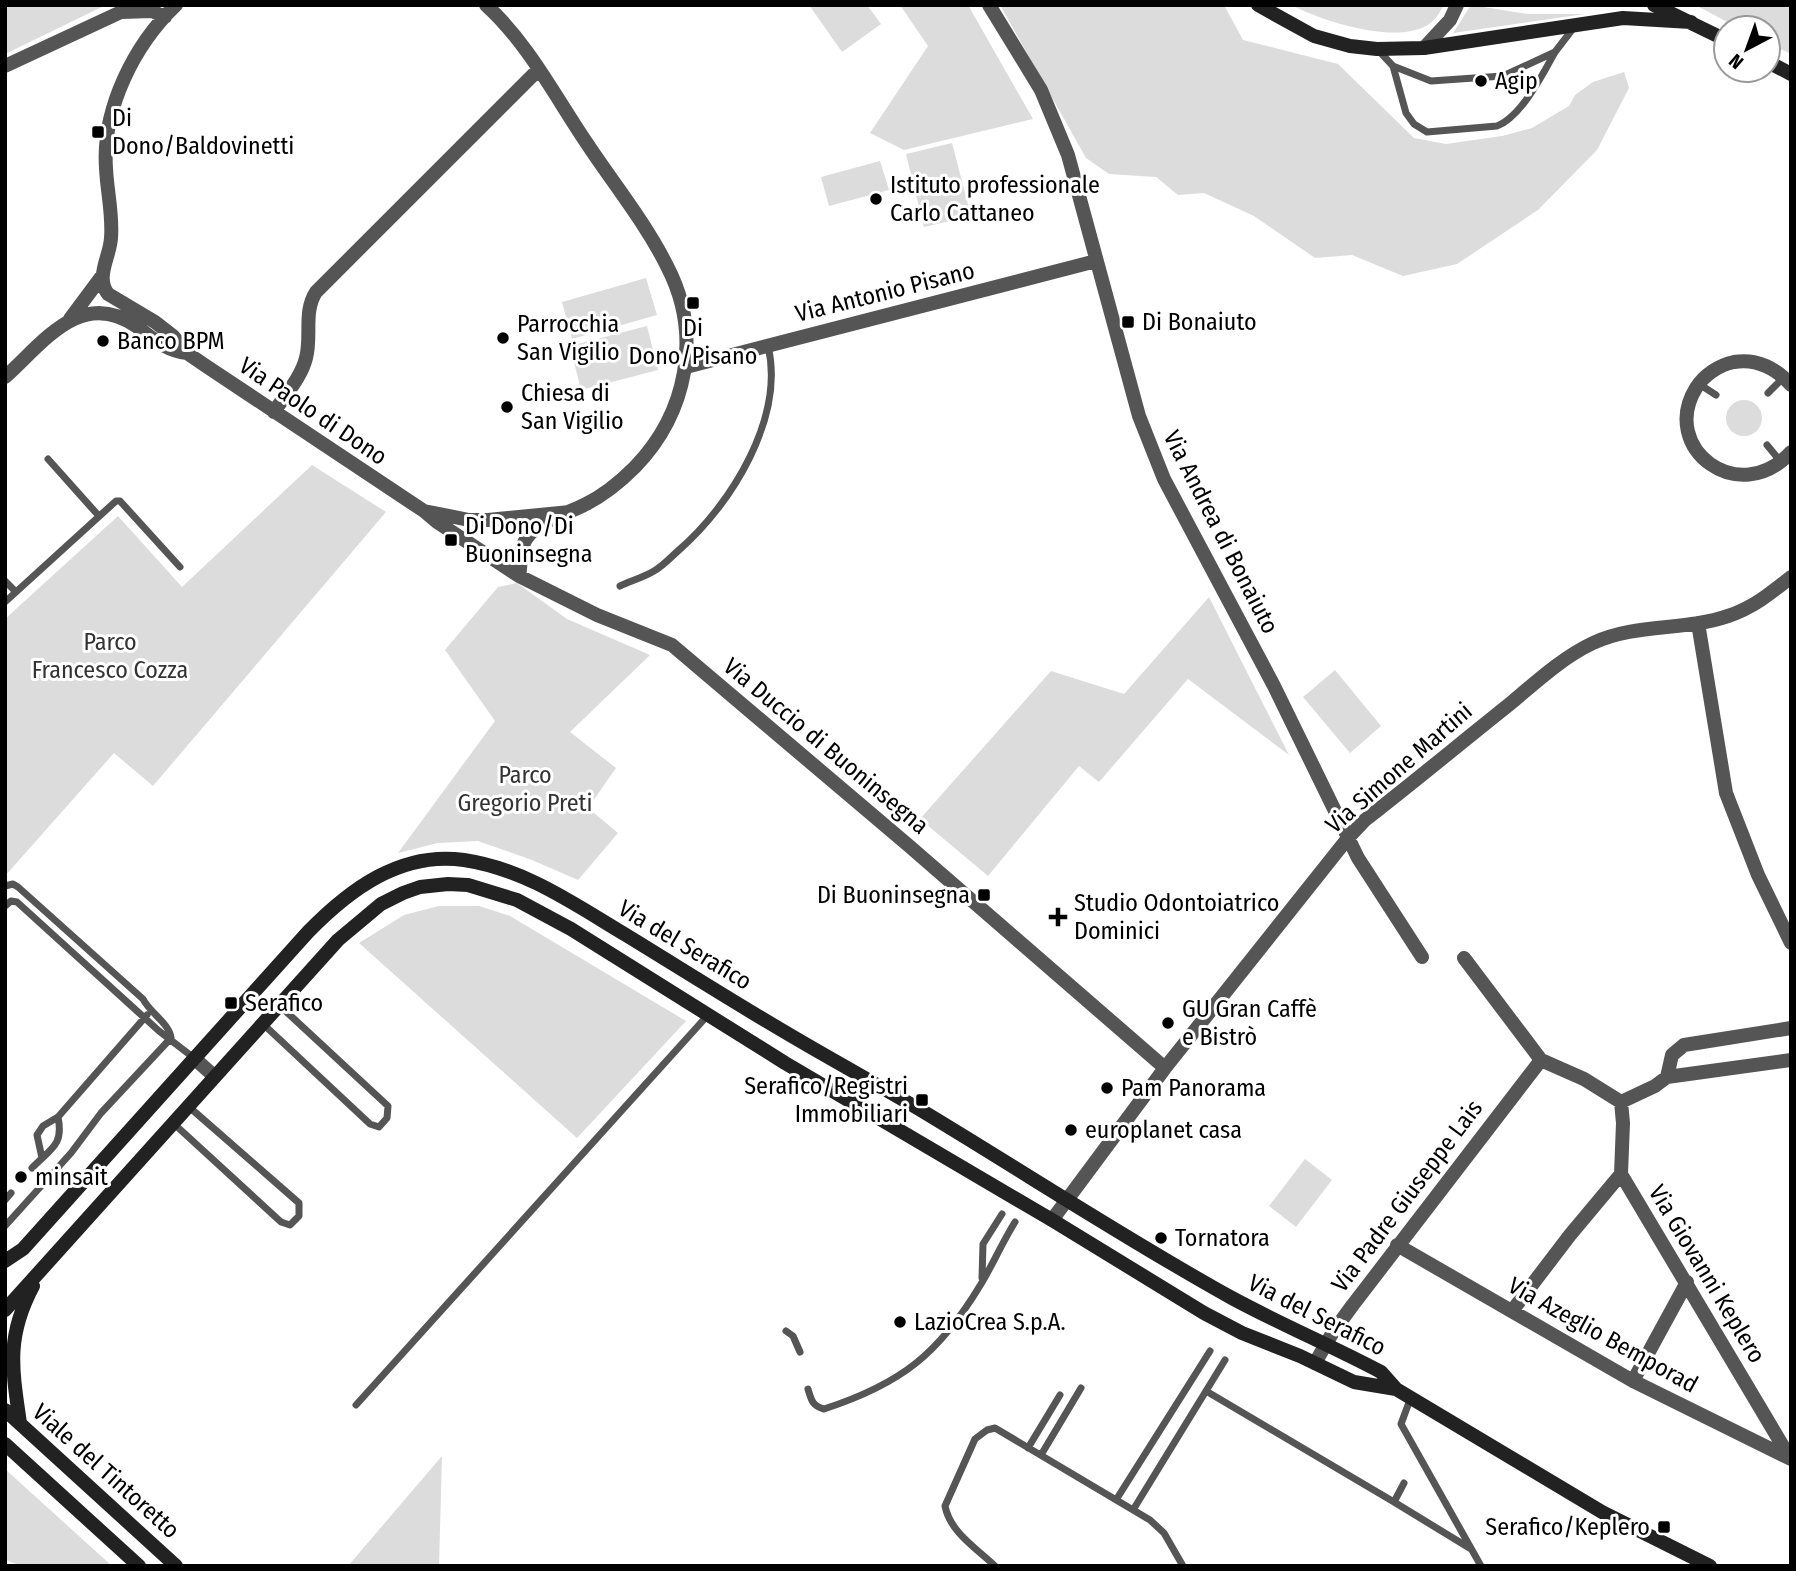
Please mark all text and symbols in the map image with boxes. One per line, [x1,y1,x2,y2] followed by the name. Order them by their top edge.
[1712,14,1782,84] north arrow
[1724,49,1748,74] text: N
[1495,67,1538,95] place label: Agip
[1473,73,1489,89] marker: Agip
[112,104,294,160] place label: Di Dono/Baldovinetti
[90,124,106,140] marker: Di Dono/Baldovinetti
[890,171,1100,227] place label: Istituto professionale Carlo Cattaneo
[868,191,884,207] marker: Istituto professionale Carlo Cattaneo
[792,256,978,328] street label: Via Antonio Pisano
[685,295,701,311] marker: Di Dono/Pisano
[1142,308,1257,336] place label: Di Bonaiuto
[517,310,620,366] place label: Parrocchia San Vigilio
[629,314,757,370] place label: Di Dono/Pisano
[1120,314,1136,330] marker: Di Bonaiuto
[117,327,225,355] place label: Banco BPM
[495,330,511,346] marker: Parrocchia San Vigilio
[95,333,111,349] marker: Banco BPM
[234,351,392,471] street label: Via Paolo di Dono
[521,379,624,435] place label: Chiesa di San Vigilio
[499,399,515,415] marker: Chiesa di San Vigilio
[1158,426,1284,638] street label: Via Andrea di Bonaiuto
[465,512,592,568] place label: Di Dono/Di Buoninsegna
[443,532,459,548] marker: Di Dono/Di Buoninsegna
[32,628,188,684] park label: Parco Francesco Cozza
[718,652,934,840] street label: Via Duccio di Buoninsegna
[1320,697,1478,839] street label: Via Simone Martini
[457,761,593,817] park label: Parco Gregorio Preti
[817,881,970,909] place label: Di Buoninsegna
[976,887,992,903] marker: Di Buoninsegna
[1074,889,1279,945] place label: Studio Odontoiatrico Dominici
[613,894,757,996] street label: Via del Serafico
[1048,907,1068,927] marker: Studio Odontoiatrico Dominici
[245,989,323,1017] place label: Serafico
[223,995,239,1011] marker: Serafico
[1182,995,1317,1051] place label: GU Gran Caffè e Bistrò
[1160,1015,1176,1031] marker: GU Gran Caffè e Bistrò
[744,1072,908,1128] place label: Serafico/Registri Immobiliari
[1121,1074,1266,1102] place label: Pam Panorama
[1099,1080,1115,1096] marker: Pam Panorama
[914,1092,930,1108] marker: Serafico/Registri Immobiliari
[1326,1095,1488,1297] street label: Via Padre Giuseppe Lais
[1085,1116,1242,1144] place label: europlanet casa
[1063,1122,1079,1138] marker: europlanet casa
[35,1163,108,1191] place label: minsait
[13,1169,29,1185] marker: minsait
[1643,1180,1771,1368] street label: Via Giovanni Keplero
[1175,1224,1270,1252] place label: Tornatora
[1153,1230,1169,1246] marker: Tornatora
[1244,1268,1390,1362] street label: Via del Serafico
[1503,1271,1703,1399] street label: Via Azeglio Bemporad
[914,1308,1065,1336] place label: LazioCrea S.p.A.
[892,1314,908,1330] marker: LazioCrea S.p.A.
[27,1398,185,1544] street label: Viale del Tintoretto
[1485,1513,1650,1541] place label: Serafico/Keplero
[1656,1519,1672,1535] marker: Serafico/Keplero

